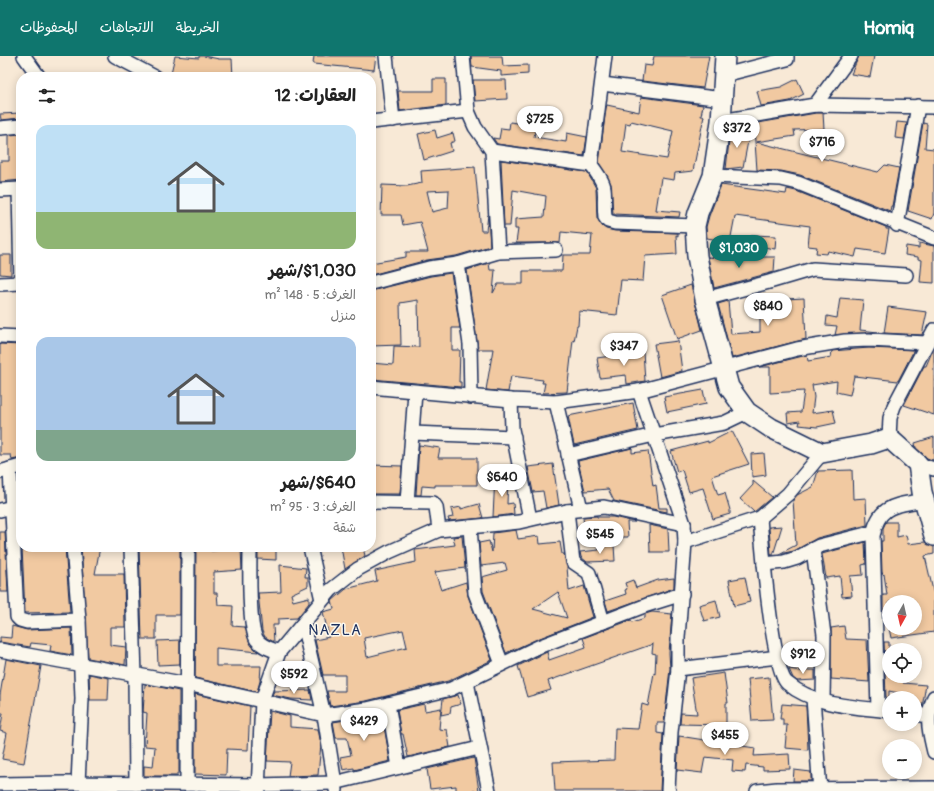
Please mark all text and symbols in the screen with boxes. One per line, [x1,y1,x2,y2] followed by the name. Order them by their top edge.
[863,16,914,40] text: Homiq
[20,19,78,36] text: المحفوظات
[100,19,154,36] text: الاتجاهات
[176,19,219,36] text: الخريطة
[36,85,58,107] icon: filters
[275,85,356,106] text: العقارات: 12
[516,106,564,140] pin: $725
[526,111,554,127] text: $725
[713,115,761,149] pin: $372
[723,120,751,136] text: $372
[798,129,846,163] pin: $716
[809,134,835,150] text: $716
[160,151,232,223] icon: home
[706,235,772,269] pin: $1,030
[719,240,759,256] text: $1,030
[269,260,356,281] text: $1,030/شهر
[265,287,356,303] text: الغرف: 5 · 148 m²
[744,293,792,327] pin: $840
[753,298,783,314] text: $840
[330,308,356,324] text: منزل
[600,333,648,367] pin: $347
[610,338,638,354] text: $347
[160,363,232,435] icon: home
[478,464,526,498] pin: $640
[486,469,518,485] text: $640
[281,472,356,493] text: $640/شهر
[270,499,356,515] text: الغرف: 3 · 95 m²
[333,520,356,536] text: شقة
[576,521,624,555] pin: $545
[586,526,614,542] text: $545
[882,595,922,635] north arrow
[882,595,922,779] map controls
[308,621,362,640] district label: NAZLA
[779,641,827,675] pin: $912
[882,643,922,683] button: locate
[790,646,816,662] text: $912
[270,661,318,695] pin: $592
[280,666,308,682] text: $592
[882,691,922,731] button: +
[340,708,388,742] pin: $429
[350,713,378,729] text: $429
[701,722,749,756] pin: $455
[711,727,739,743] text: $455
[882,739,922,779] button: −

